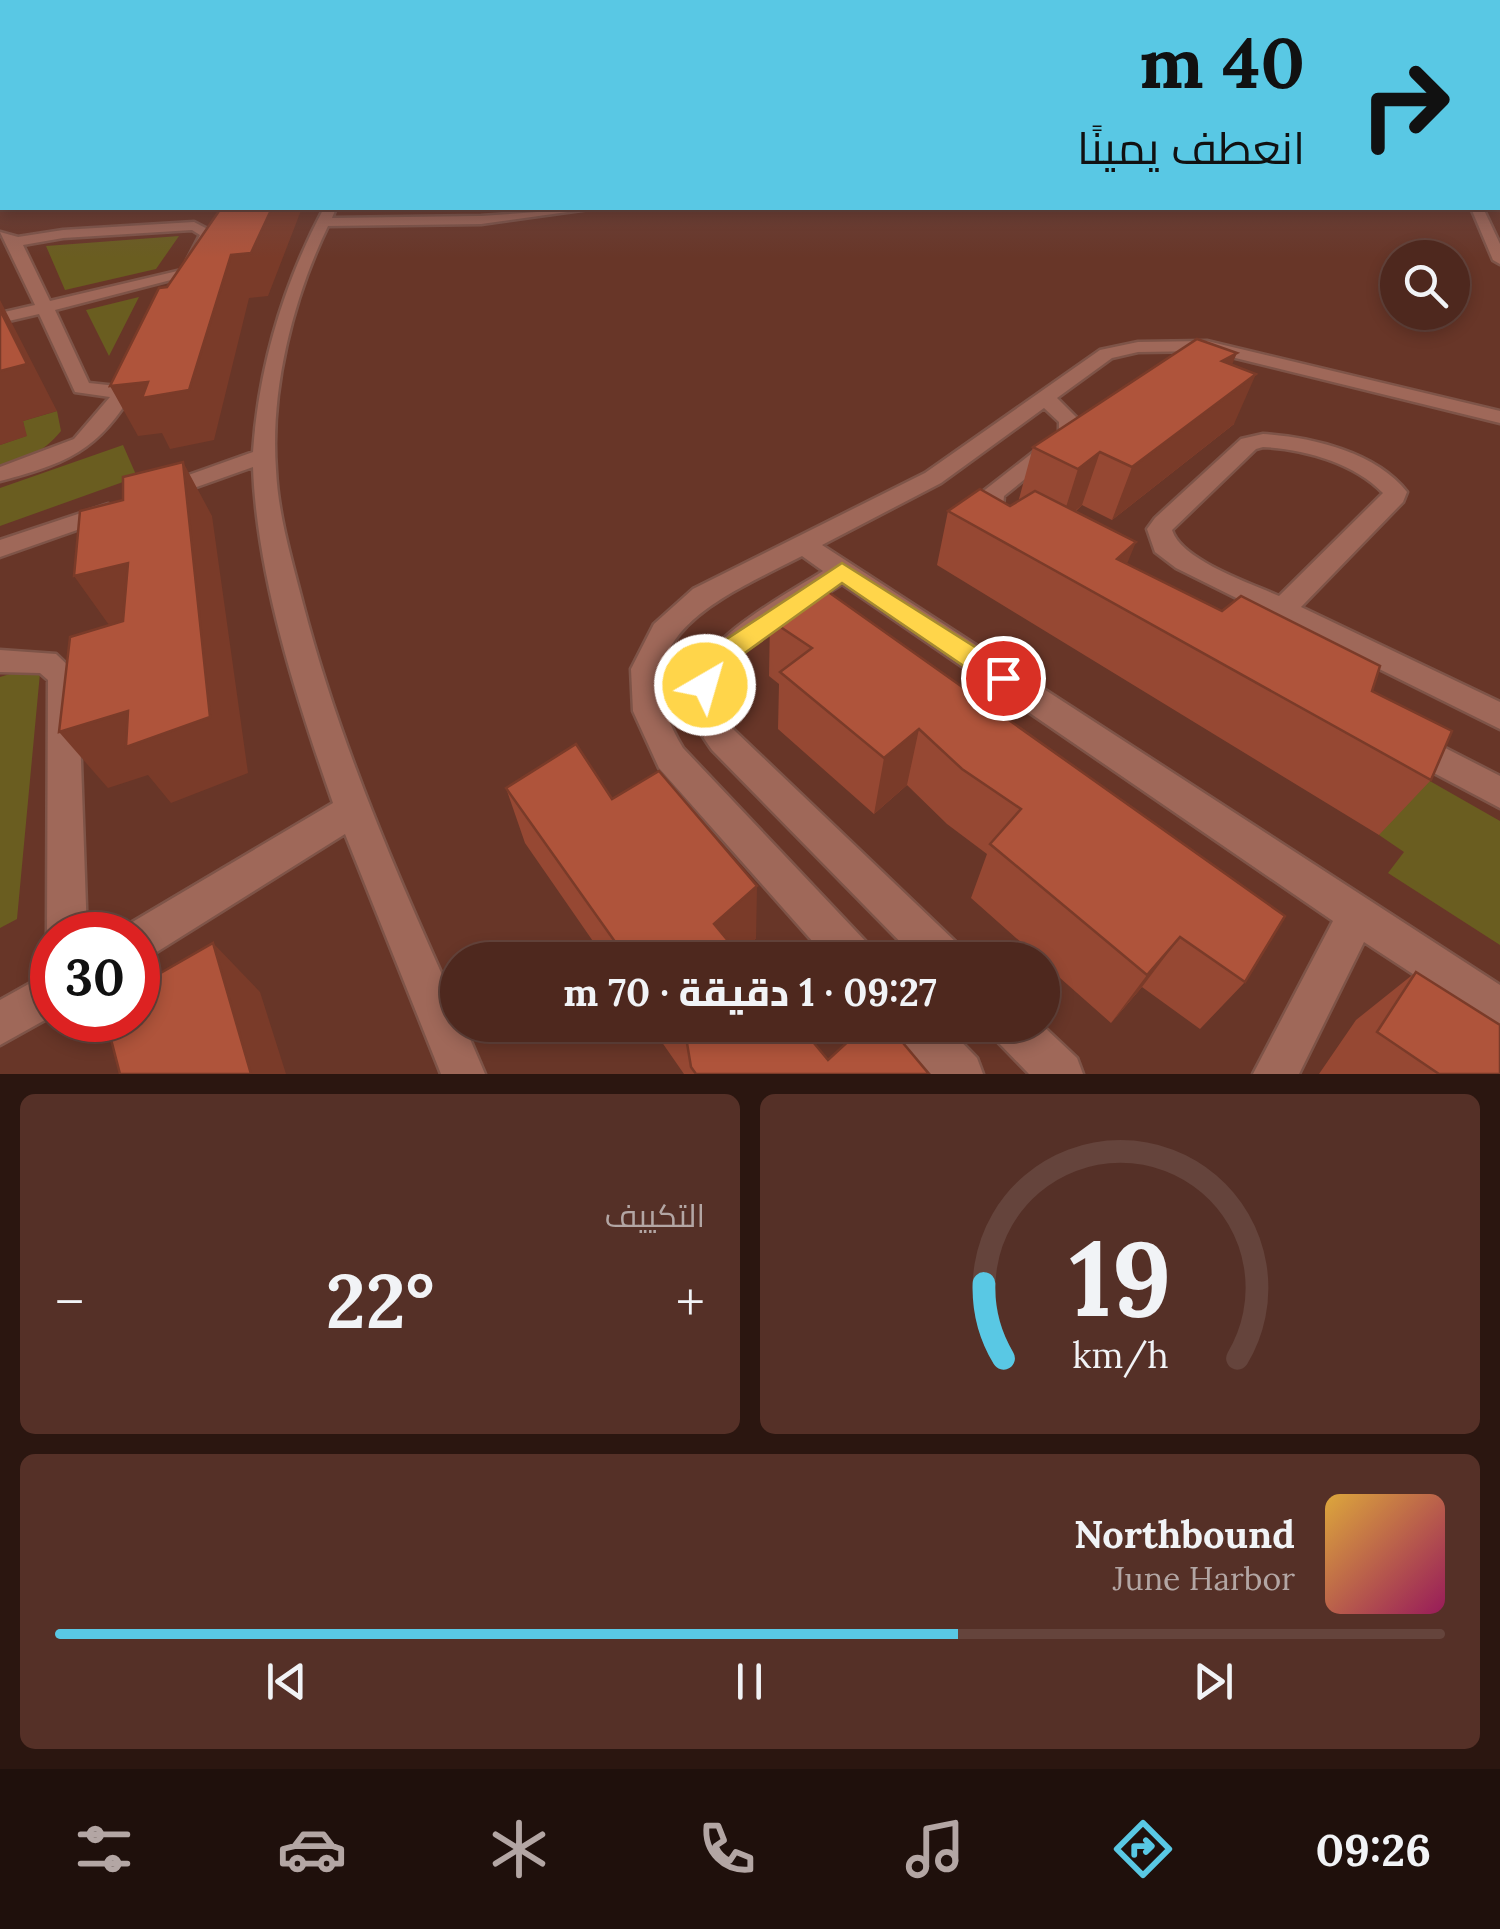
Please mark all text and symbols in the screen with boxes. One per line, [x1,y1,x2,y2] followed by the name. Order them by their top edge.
[1139,18,1305,107] text: 40 m
[1340,40,1470,170] icon: right
[1077,119,1305,176] text: انعطف يمينًا
[1380,240,1470,330] map controls
[1380,240,1470,330] button: search
[653,633,757,737] position arrow
[961,636,1046,721] pin
[976,651,1031,706] icon: arrive
[30,912,160,1042] speed limit sign: 30
[563,968,937,1016] text: 09:27 · 1 دقيقة · 70 m
[605,1195,705,1236] text: التكييف
[1069,1211,1171,1344] text: 19
[326,1253,434,1349] text: 22°
[55,1267,84,1337] text: −
[676,1267,705,1337] text: +
[1072,1332,1168,1378] text: km/h
[1074,1510,1295,1558] text: Northbound
[1113,1558,1295,1599] text: June Harbor
[259,1654,314,1709] icon: previous
[722,1654,777,1709] icon: pause
[1186,1654,1241,1709] icon: next
[69,1814,139,1884] icon: filters
[277,1814,347,1884] icon: car
[484,1814,554,1884] icon: climate
[692,1814,762,1884] icon: phone
[900,1814,970,1884] icon: music
[1108,1814,1178,1884] icon: directions
[1315,1821,1431,1878] text: 09:26

